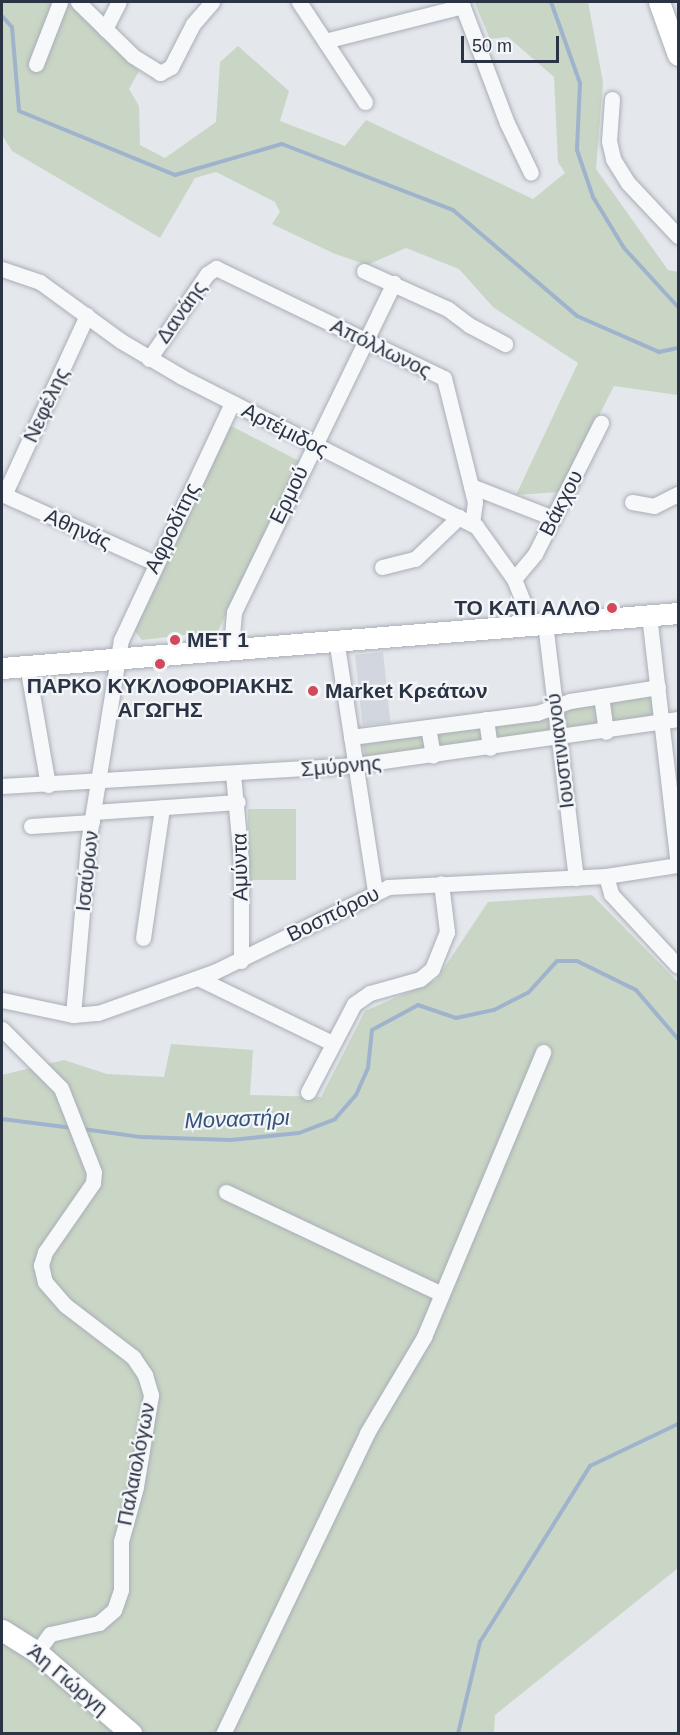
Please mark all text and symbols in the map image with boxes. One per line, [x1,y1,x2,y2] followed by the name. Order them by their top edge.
[464,24,562,62] scale bar
[472,36,512,56] text: 50 m
[150,276,212,348] street label: Δανάης
[326,313,436,383] street label: Απόλλωνος
[18,364,74,446] street label: Νεφέλης
[238,398,332,462] street label: Αρτέμιδος
[264,462,314,528] street label: Ερμού
[534,466,588,540] street label: Βάκχου
[139,479,205,577] street label: Αφροδίτης
[41,503,115,555] street label: Αθηνάς
[453,595,600,621] place label: ΤΟ ΚΑΤΙ ΑΛΛΟ
[605,601,619,615] marker: ΤΟ ΚΑΤΙ ΑΛΛΟ
[187,627,249,653] place label: ΜΕΤ 1
[168,633,182,647] marker: ΜΕΤ 1
[153,657,167,671] marker: ΠΑΡΚΟ ΚΥΚΛΟΦΟΡΙΑΚΗΣ ΑΓΩΓΗΣ
[27,673,293,723] place label: ΠΑΡΚΟ ΚΥΚΛΟΦΟΡΙΑΚΗΣ ΑΓΩΓΗΣ
[325,678,488,704] place label: Market Κρεάτων
[306,684,320,698] marker: Market Κρεάτων
[540,692,580,810] street label: Ιουστινιανού
[300,750,382,782] street label: Σμύρνης
[70,829,104,913] street label: Ισαύρων
[227,833,253,901] street label: Αμύντα
[283,881,383,947] street label: Βοσπόρου
[184,1104,290,1134] water label: Μοναστήρι
[112,1400,160,1528] street label: Παλαιολόγων
[23,1639,113,1721] street label: Άη Γιώργη

